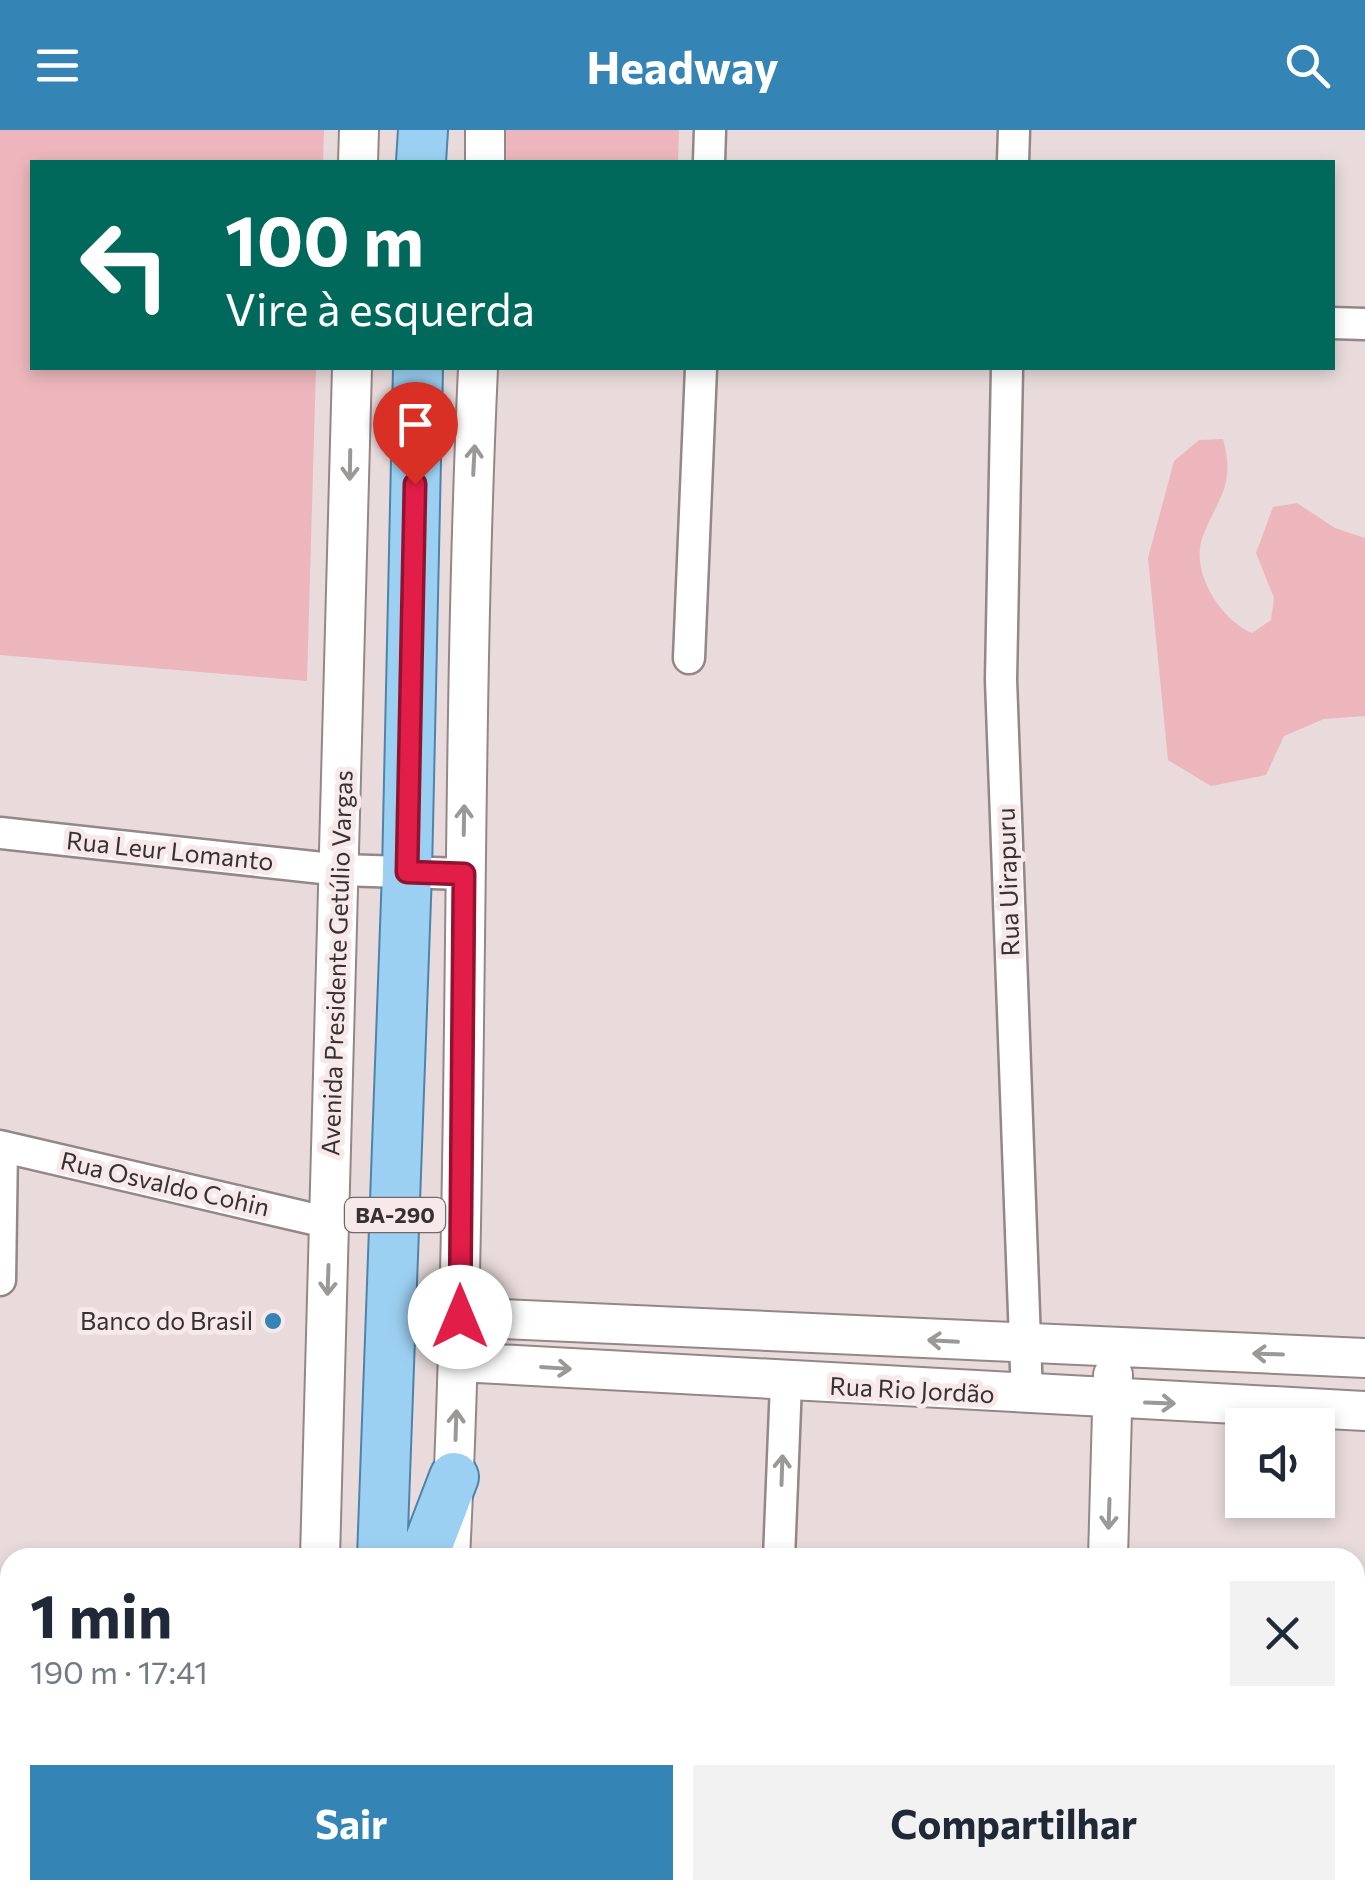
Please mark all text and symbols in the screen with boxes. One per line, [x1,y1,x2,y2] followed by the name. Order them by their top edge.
[30,38,85,93] icon: menu
[586,38,779,93] text: Headway
[1280,38,1335,93] icon: search
[225,195,424,280] text: 100 m
[60,200,190,330] icon: left
[225,280,535,335] text: Vire à esquerda
[373,382,458,485] pin
[388,397,443,452] icon: arrive
[464,445,483,477] one-way arrow
[340,448,359,480] one-way arrow
[314,770,358,1156] street label: Avenida Presidente Getúlio Vargas
[455,805,474,837] one-way arrow
[989,807,1025,957] street label: Rua Uirapuru
[65,824,275,876] street label: Rua Leur Lomanto
[58,1144,273,1222] street label: Rua Osvaldo Cohin
[345,1198,445,1232] road number: BA-290
[318,1262,338,1295] one-way arrow
[408,1265,512,1369] position arrow
[80,1305,253,1335] place label: Banco do Brasil
[262,1310,284,1332] marker: Banco do Brasil
[927,1331,959,1350] one-way arrow
[1252,1344,1284,1363] one-way arrow
[540,1359,572,1378] one-way arrow
[829,1370,995,1408] street label: Rua Rio Jordão
[1144,1394,1176,1413] one-way arrow
[1225,1408,1335,1518] map controls
[1225,1408,1335,1518] button: sound
[447,1410,466,1442] one-way arrow
[773,1455,792,1487] one-way arrow
[1100,1498,1119,1530] one-way arrow
[30,1577,172,1650] text: 1 min
[1230,1581,1335,1686] button: close
[30,1651,208,1691] text: 190 m · 17:41
[30,1765,673,1880] button: Sair
[693,1765,1335,1880] button: Compartilhar

